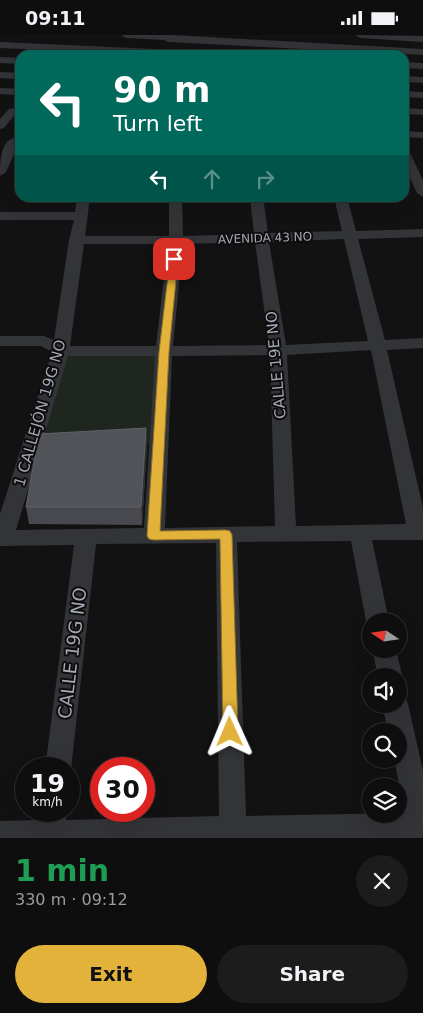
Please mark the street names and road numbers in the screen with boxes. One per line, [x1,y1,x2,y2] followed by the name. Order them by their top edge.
[218,229,312,247] street label: AVENIDA 43 NO
[262,310,290,420] street label: CALLE 19E NO
[9,337,70,489] street label: 1 CALLEJÓN 19G NO
[54,586,90,720] street label: CALLE 19G NO

